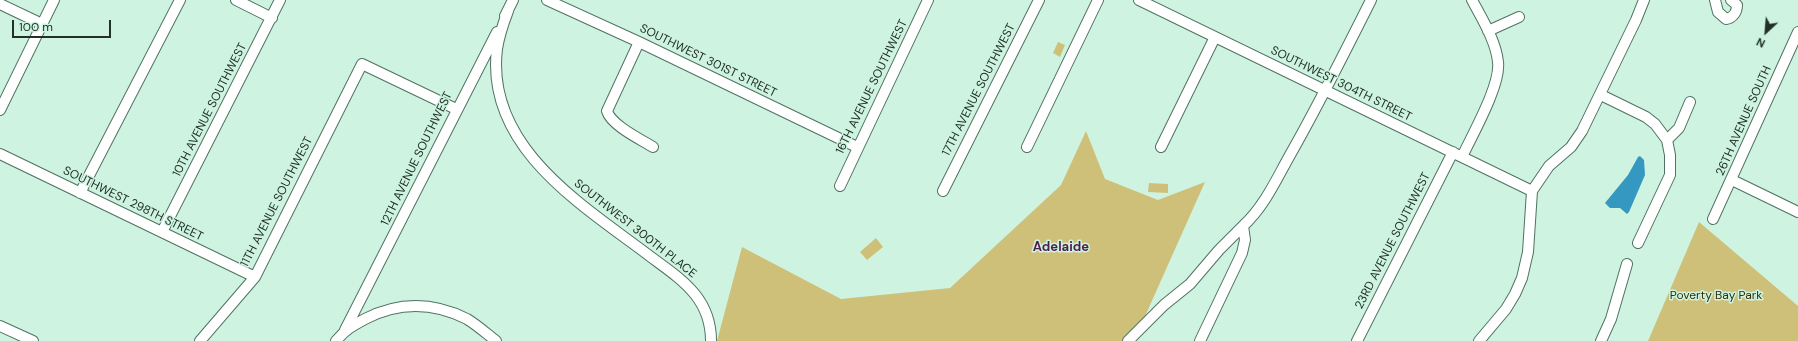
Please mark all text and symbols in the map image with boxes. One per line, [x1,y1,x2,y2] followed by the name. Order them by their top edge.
[14,12,113,38] scale bar
[1746,12,1786,52] north arrow
[833,18,911,156] street label: 16TH AVENUE SOUTHWEST
[19,19,53,35] text: 100 m
[637,21,779,101] street label: SOUTHWEST 301ST STREET
[939,21,1019,159] street label: 17TH AVENUE SOUTHWEST
[1754,35,1767,51] text: N
[170,41,250,179] street label: 10TH AVENUE SOUTHWEST
[1268,44,1414,124] street label: SOUTHWEST 304TH STREET
[1713,64,1775,178] street label: 26TH AVENUE SOUTH
[378,90,456,228] street label: 12TH AVENUE SOUTHWEST
[238,134,316,270] street label: 11TH AVENUE SOUTHWEST
[61,164,205,244] street label: SOUTHWEST 298TH STREET
[1352,170,1434,312] street label: 23RD AVENUE SOUTHWEST
[571,177,699,281] street label: SOUTHWEST 300TH PLACE
[1033,240,1089,256] district label: Adelaide
[1670,289,1762,303] park label: Poverty Bay Park

